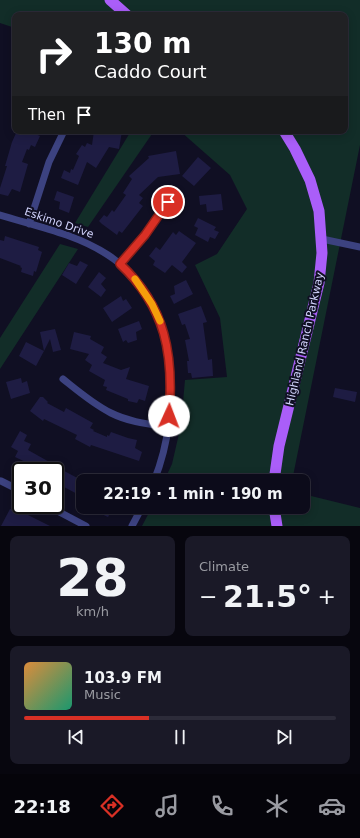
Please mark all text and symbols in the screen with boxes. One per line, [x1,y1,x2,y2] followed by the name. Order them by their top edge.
[94,27,191,60] text: 130 m
[28,28,80,80] icon: right
[94,61,207,82] text: Caddo Court
[73,104,95,126] icon: arrive
[28,106,65,124] text: Then
[151,185,185,219] pin
[157,191,179,213] icon: arrive
[23,205,96,241] street label: Eskimo Drive
[283,271,327,407] street label: Highland Ranch Parkway
[148,395,190,437] position arrow
[12,462,64,514] speed limit sign: 30
[103,485,283,503] text: 22:19 · 1 min · 190 m
[56,548,129,608] text: 28
[199,559,249,574] text: Climate
[223,579,312,614] text: 21.5°
[199,584,217,609] text: −
[318,584,336,609] text: +
[76,604,109,619] text: km/h
[84,669,162,687] text: 103.9 FM
[84,687,121,702] text: Music
[65,726,87,748] icon: previous
[169,726,191,748] icon: pause
[273,726,295,748] icon: next
[98,792,126,820] icon: directions
[153,792,181,820] icon: music
[208,792,236,820] icon: phone
[263,792,291,820] icon: climate
[318,792,346,820] icon: car
[14,796,71,817] text: 22:18

